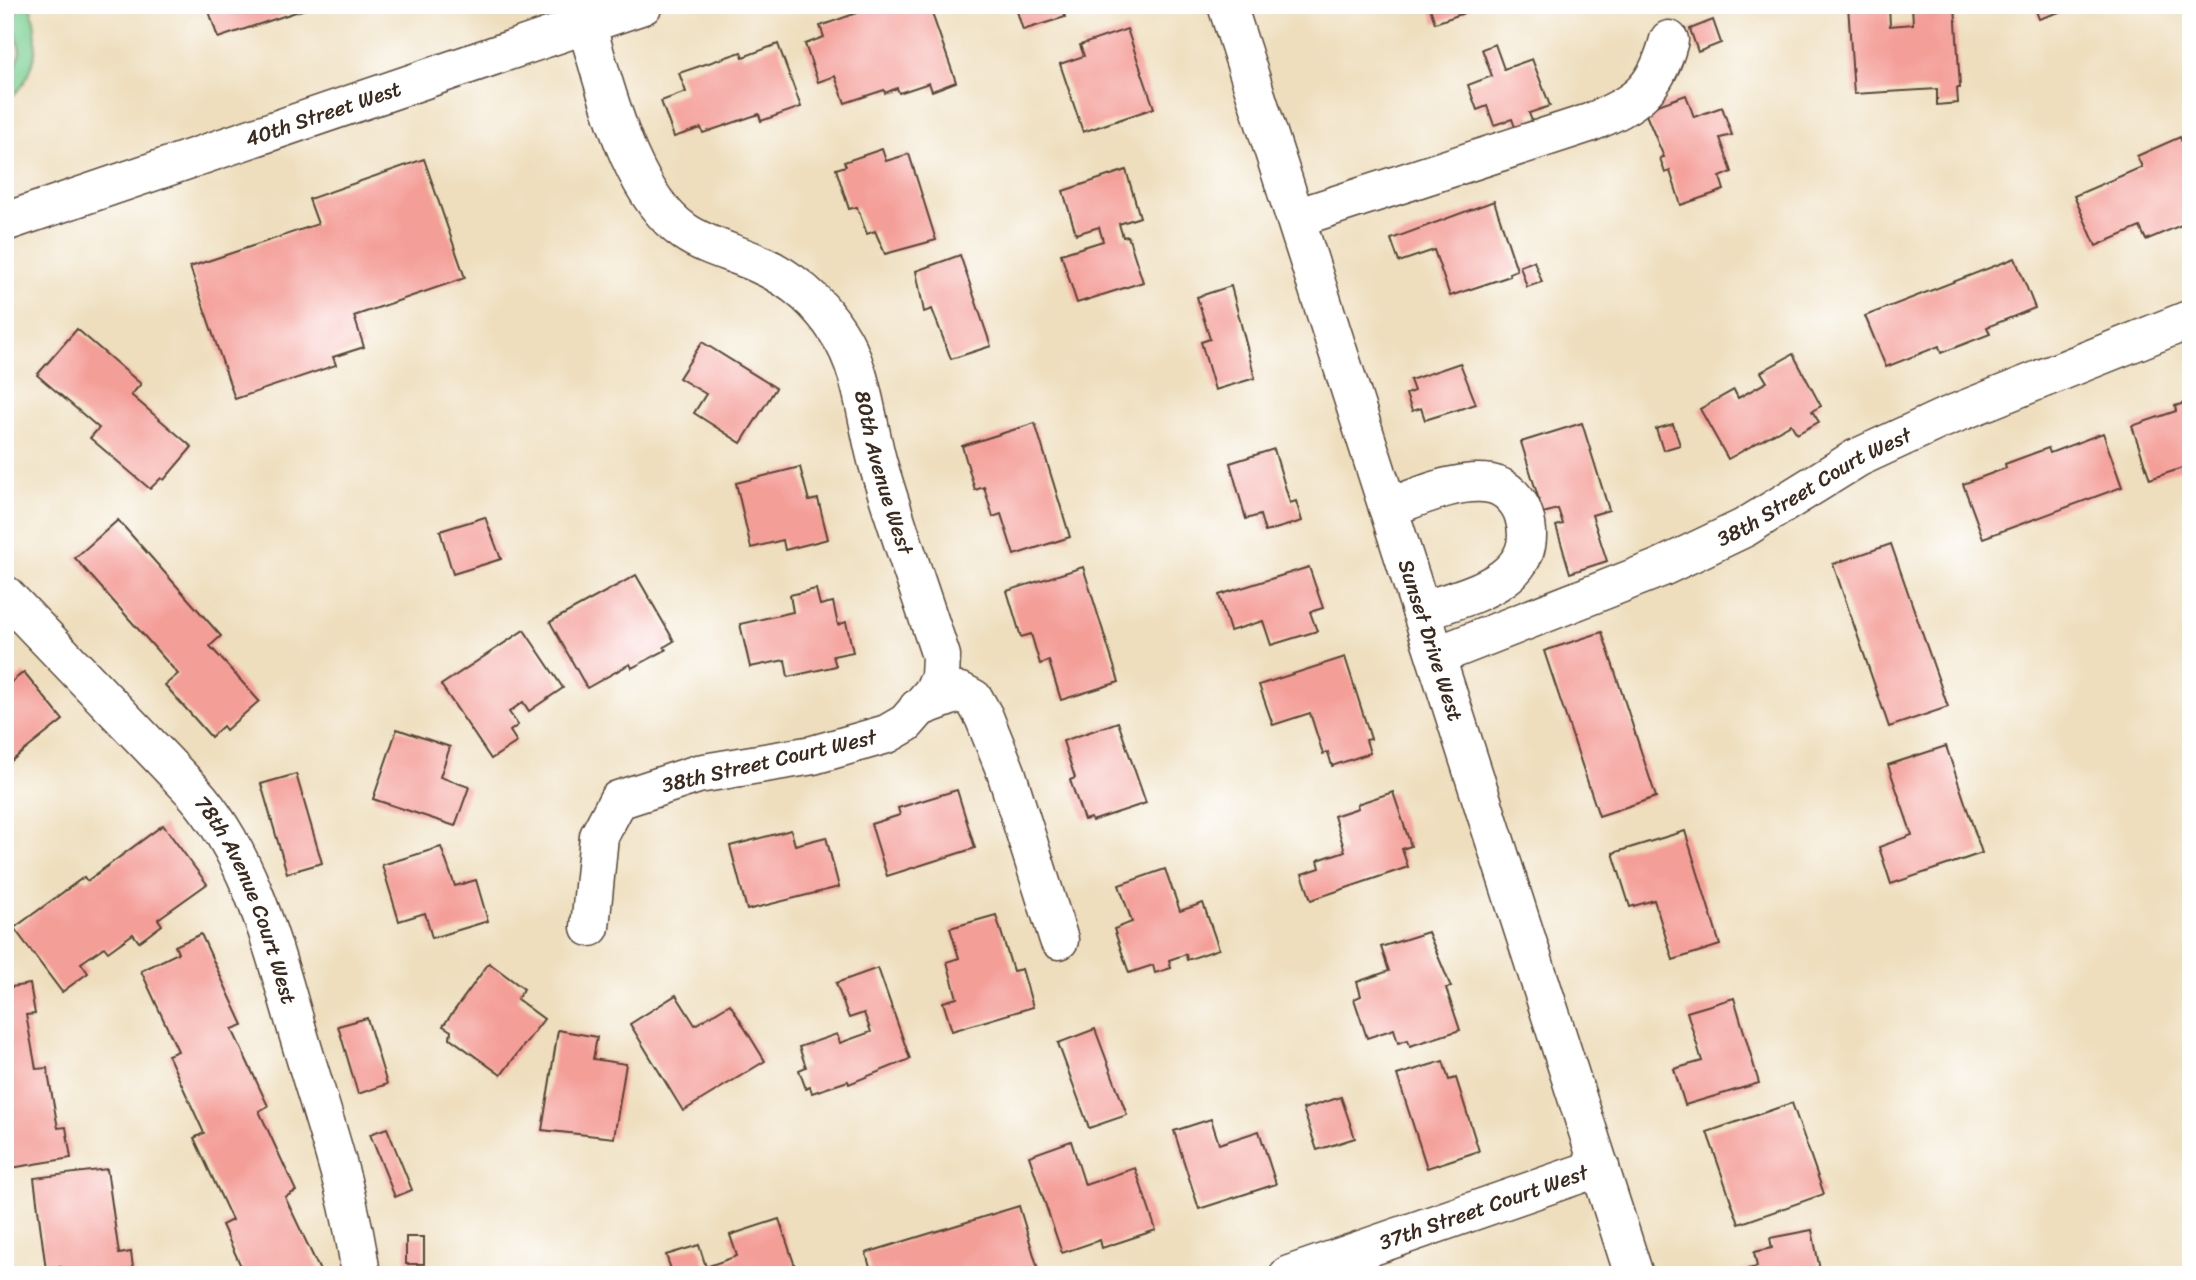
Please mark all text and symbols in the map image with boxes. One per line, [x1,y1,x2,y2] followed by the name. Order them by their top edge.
[240,70,406,158] street label: 40th Street West
[843,386,925,561] street label: 80th Avenue West
[1710,416,1919,557] street label: 38th Street Court West
[1387,554,1474,726] street label: Sunset Drive West
[658,717,882,804] street label: 38th Street Court West
[184,787,308,1009] street label: 78th Avenue Court West
[1374,1153,1595,1261] street label: 37th Street Court West

